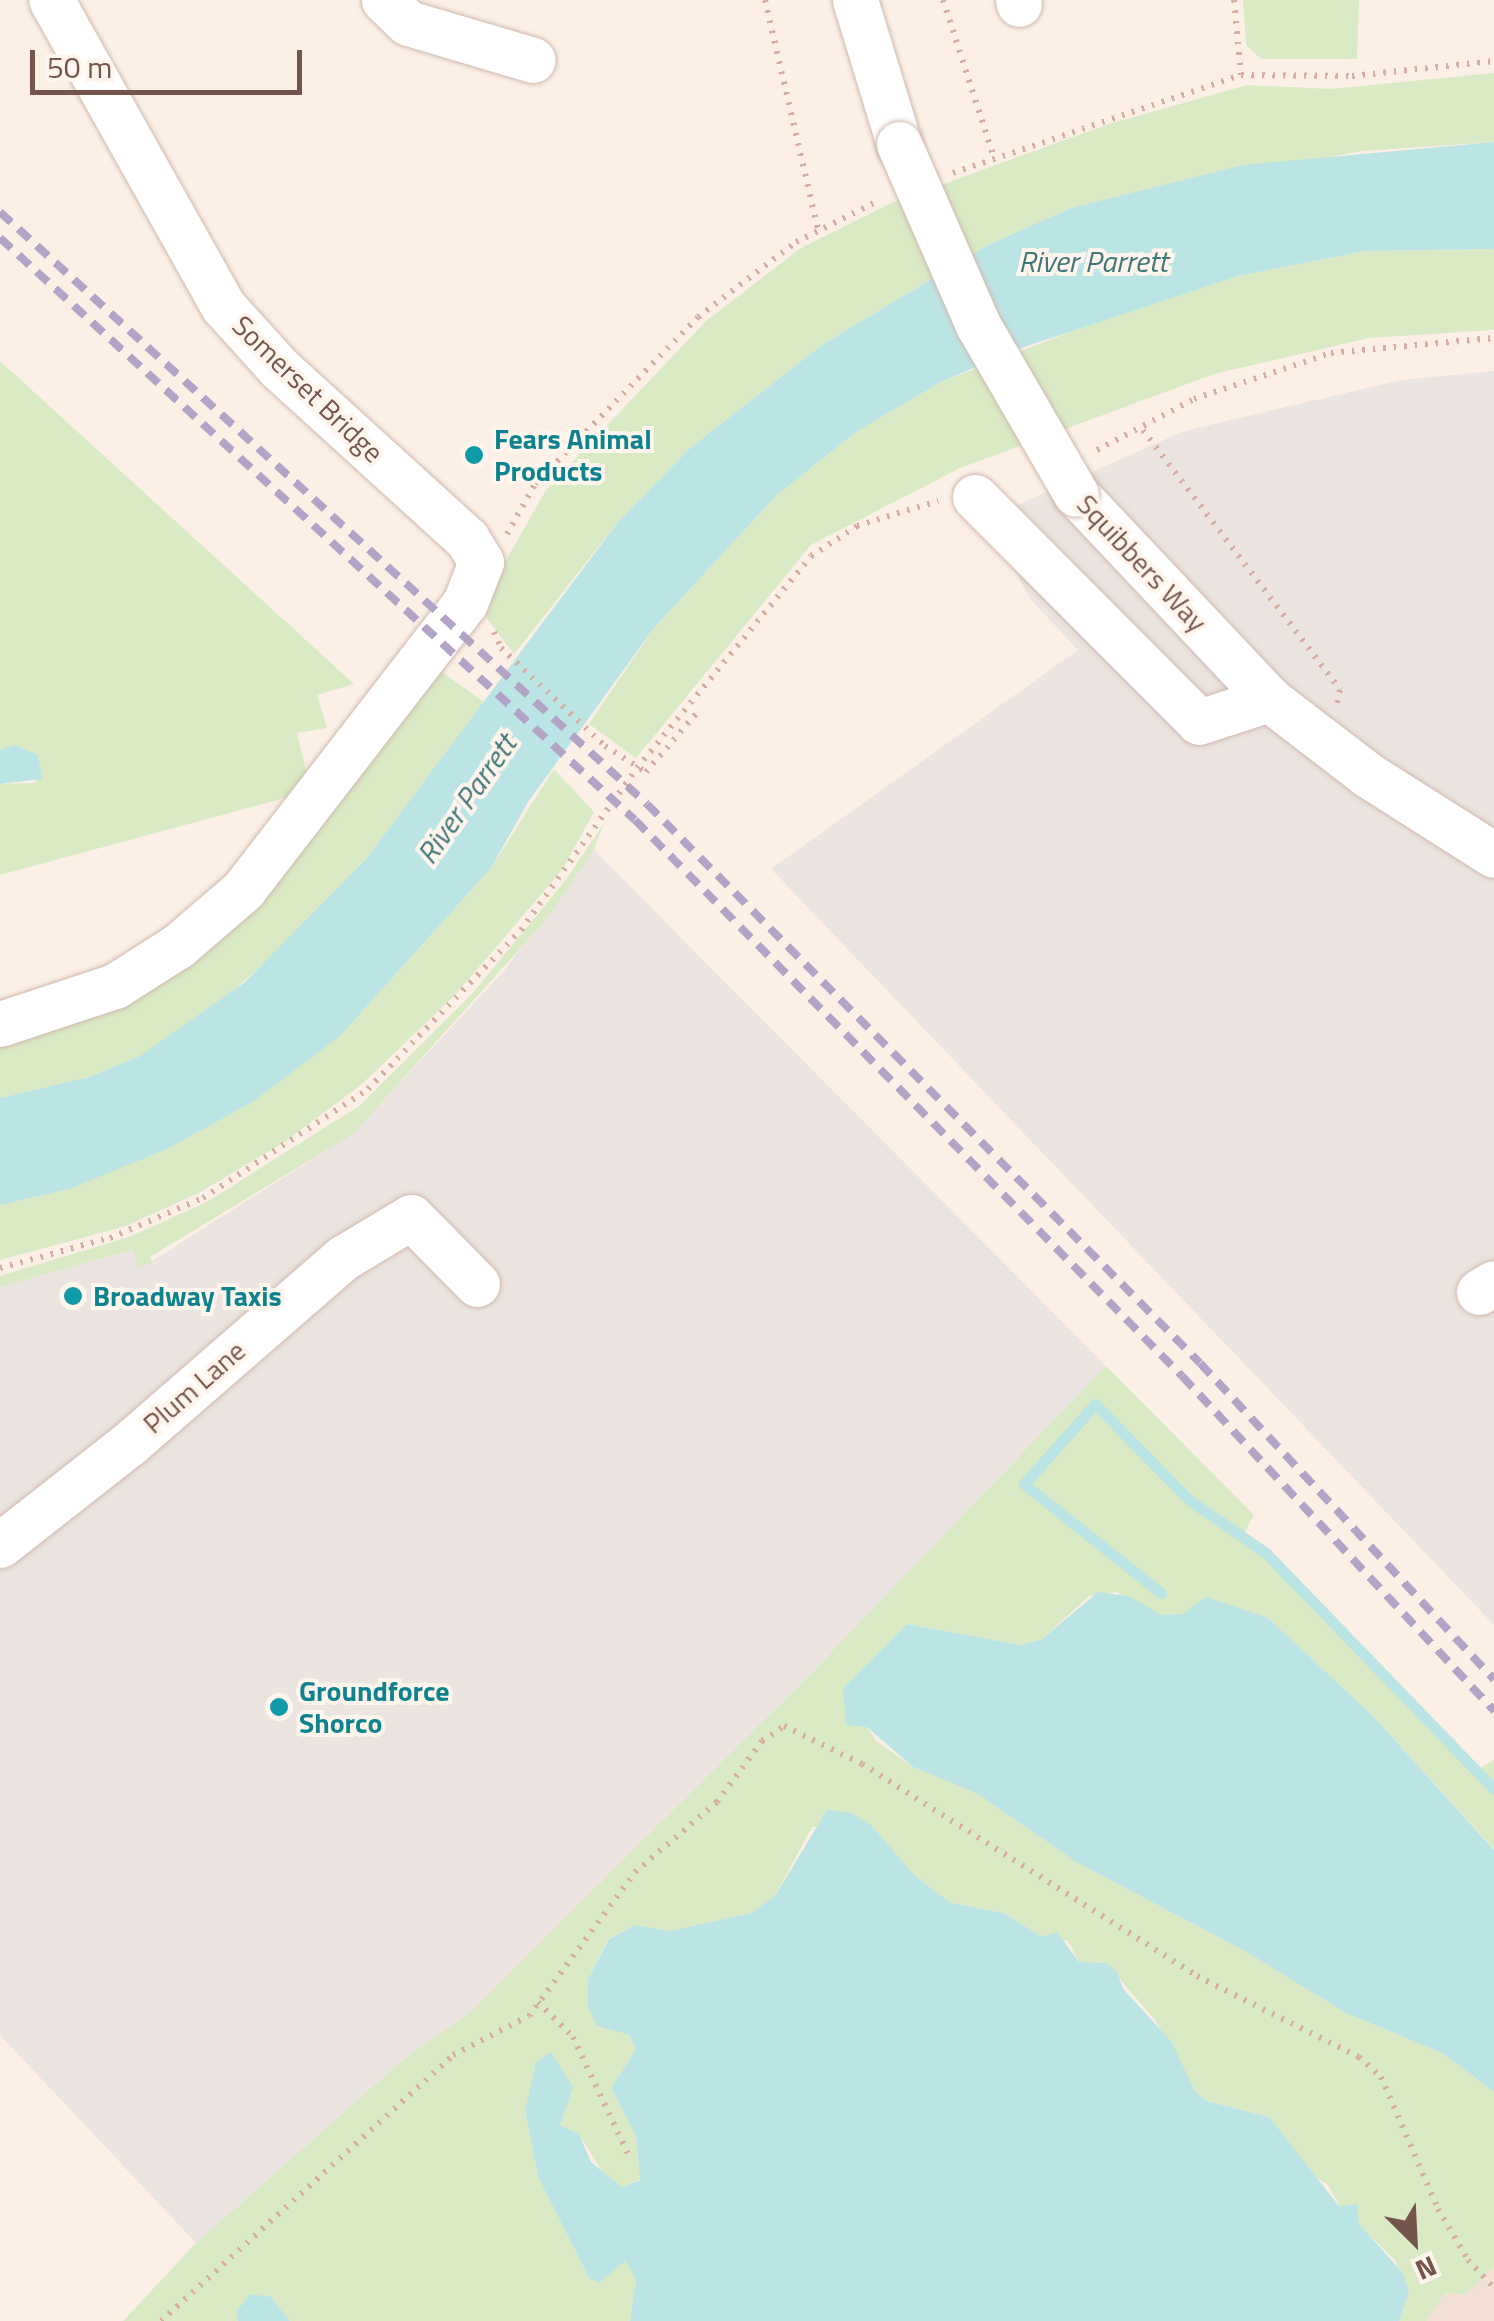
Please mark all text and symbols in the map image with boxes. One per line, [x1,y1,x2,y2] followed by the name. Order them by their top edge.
[35,30,308,92] scale bar
[47,44,112,90] text: 50 m
[1018,243,1168,279] water label: River Parrett
[226,309,390,469] street label: Somerset Bridge
[494,422,652,488] place label: Fears Animal Products
[463,444,485,466] marker: Fears Animal Products
[1070,487,1214,639] street label: Squibbers Way
[408,728,524,870] water label: River Parrett
[93,1279,282,1313] place label: Broadway Taxis
[62,1285,84,1307] marker: Broadway Taxis
[136,1334,252,1440] street label: Plum Lane
[299,1674,450,1740] place label: Groundforce Shorco
[268,1696,290,1718] marker: Groundforce Shorco
[1364,2191,1464,2291] north arrow
[1409,2245,1444,2292] text: N

